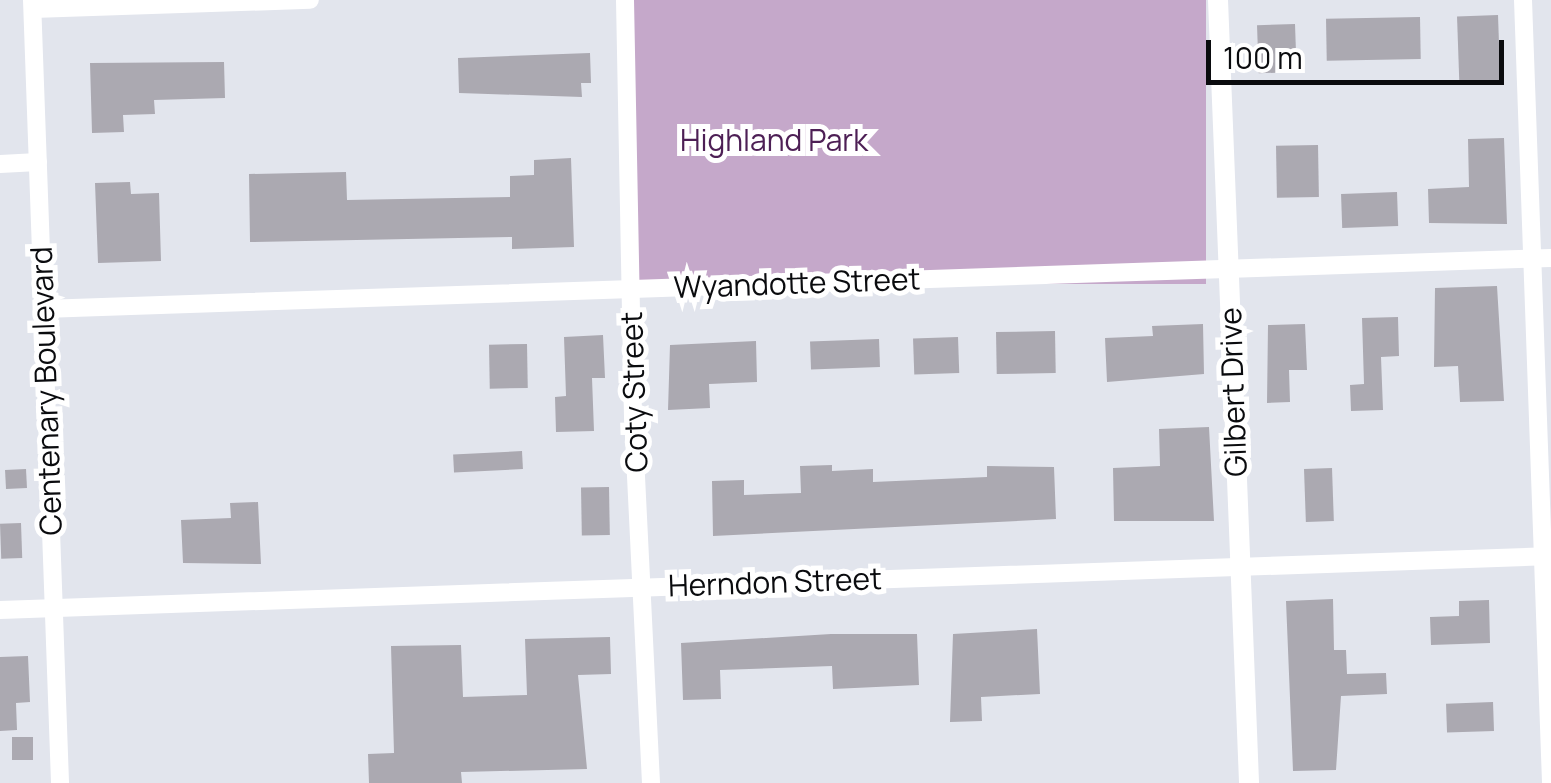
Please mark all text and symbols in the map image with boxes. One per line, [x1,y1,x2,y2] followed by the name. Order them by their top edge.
[1211,20,1508,82] scale bar
[1223,37,1303,78] text: 100 m
[680,122,868,158] park label: Highland Park
[23,246,69,536] street label: Centenary Boulevard
[673,261,921,305] street label: Wyandotte Street
[1212,307,1254,477] street label: Gilbert Drive
[613,311,655,473] street label: Coty Street
[667,560,883,604] street label: Herndon Street

